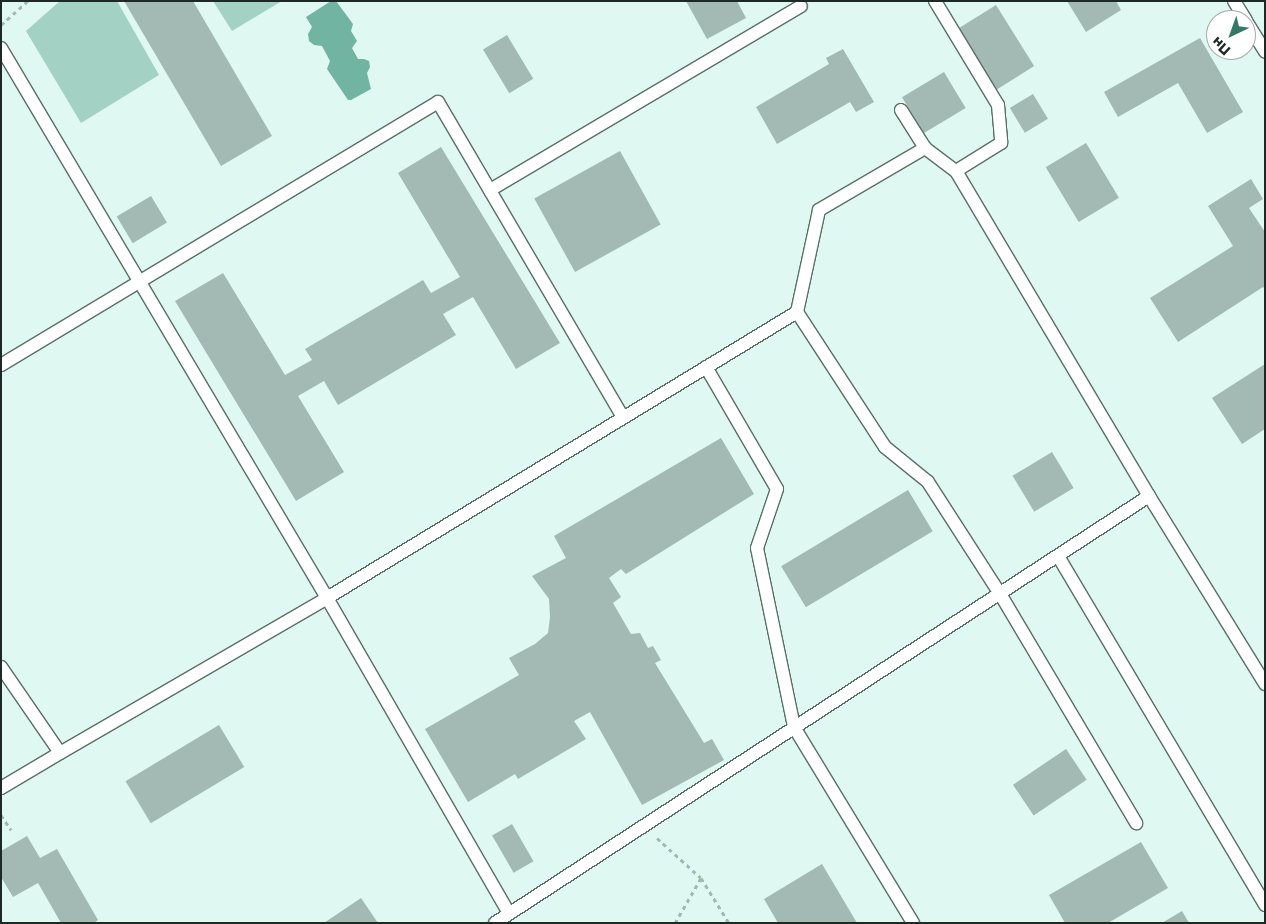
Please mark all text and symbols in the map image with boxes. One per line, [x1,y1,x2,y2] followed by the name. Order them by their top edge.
[1206,10,1256,60] north arrow
[1208,33,1234,59] text: Пн

